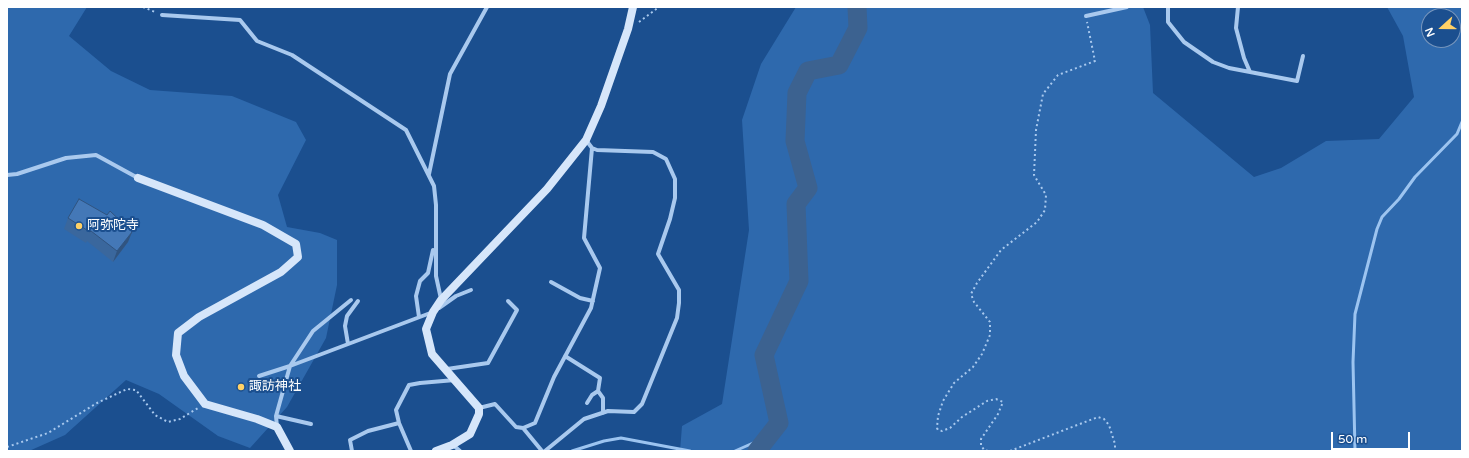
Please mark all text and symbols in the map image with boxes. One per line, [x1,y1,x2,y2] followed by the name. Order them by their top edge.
[1421,8,1461,48] north arrow
[1423,26,1438,39] text: N
[87,218,139,234] place label: 阿弥陀寺
[74,221,84,231] marker: 阿弥陀寺
[249,379,301,395] place label: 諏訪神社
[236,382,246,392] marker: 諏訪神社
[1333,424,1412,450] scale bar
[1338,432,1367,446] text: 50 m

